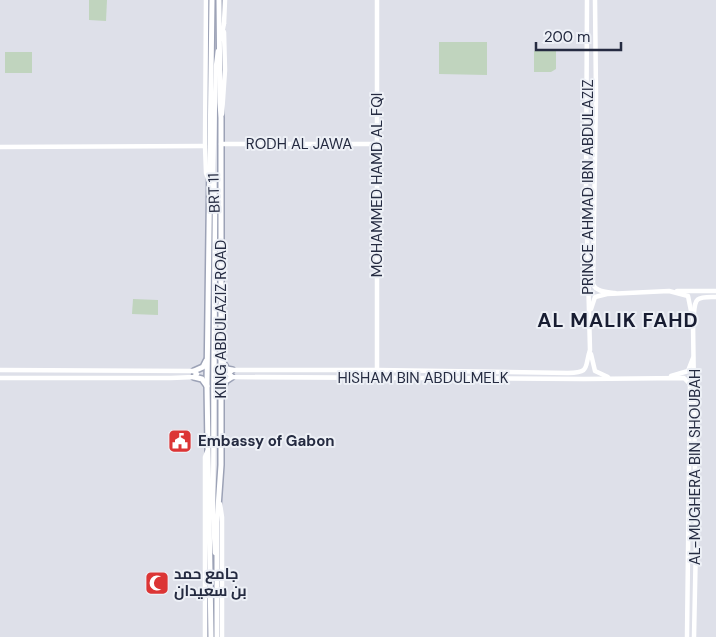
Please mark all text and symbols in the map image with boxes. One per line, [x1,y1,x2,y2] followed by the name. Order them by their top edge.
[536,20,621,52] scale bar
[544,27,590,47] text: 200 m
[578,79,598,295] street label: PRINCE AHMAD IBN ABDULAZIZ
[367,93,387,277] street label: MOHAMMED HAMD AL FQI
[246,134,352,154] street label: RODH AL JAWA
[203,173,225,213] street label: BRT 11
[211,240,231,398] street label: KING ABDULAZIZ ROAD
[537,307,699,333] district label: AL MALIK FAHD
[338,368,509,388] street label: HISHAM BIN ABDULMELK
[685,369,705,565] street label: AL-MUGHERA BIN SHOUBAH
[167,428,193,454] public building icon: Embassy of Gabon
[198,431,335,451] place label: Embassy of Gabon
[174,564,247,601] place label: جامع حمد بن سعيدان
[144,570,170,596] mosque icon: جامع حمد بن سعيدان

